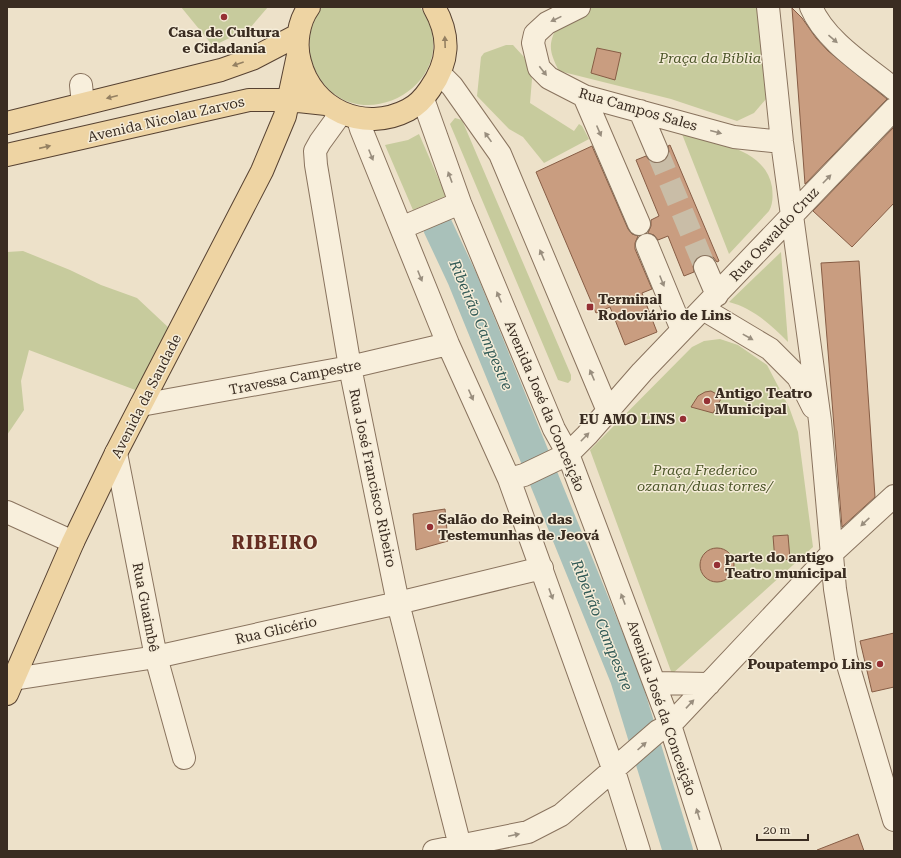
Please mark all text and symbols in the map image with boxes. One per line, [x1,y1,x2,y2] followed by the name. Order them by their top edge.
[219,12,229,22] marker: Casa de Cultura e Cidadania
[550,15,561,22] one-way arrow
[168,24,280,56] place label: Casa de Cultura e Cidadania
[828,34,839,43] one-way arrow
[442,35,448,48] one-way arrow
[658,50,761,66] park label: Praça da Bíblia
[232,62,244,68] one-way arrow
[538,65,547,76] one-way arrow
[577,84,700,134] street label: Rua Campos Sales
[86,93,246,145] street label: Avenida Nicolau Zarvos
[106,95,118,101] one-way arrow
[597,126,603,138] one-way arrow
[710,129,722,135] one-way arrow
[484,132,492,142] one-way arrow
[39,143,51,149] one-way arrow
[368,150,374,161] one-way arrow
[447,170,453,182] one-way arrow
[822,174,832,184] one-way arrow
[726,183,822,284] street label: Rua Oswaldo Cruz
[539,249,545,260] one-way arrow
[445,256,517,393] water label: Ribeirão Campestre
[418,270,424,282] one-way arrow
[659,275,665,286] one-way arrow
[598,291,731,323] place label: Terminal Rodoviário de Lins
[496,292,502,303] one-way arrow
[585,302,595,312] marker: Terminal Rodoviário de Lins
[502,318,588,494] street label: Avenida José da Conceição
[108,331,184,461] street label: Avenida da Saudade
[742,333,754,340] one-way arrow
[228,356,363,398] street label: Travessa Campestre
[589,368,595,380] one-way arrow
[715,385,812,417] place label: Antigo Teatro Municipal
[346,387,400,569] street label: Rua José Francisco Ribeiro
[468,389,474,401] one-way arrow
[702,396,712,406] marker: Antigo Teatro Municipal
[579,411,675,427] place label: EU AMO LINS
[678,414,688,424] marker: EU AMO LINS
[580,432,590,442] one-way arrow
[637,462,774,494] park label: Praça Frederico ozanan/duas torres/
[438,511,600,543] place label: Salão do Reino das Testemunhas de Jeová
[860,517,870,527] one-way arrow
[425,522,435,532] marker: Salão do Reino das Testemunhas de Jeová
[232,532,318,553] district label: RIBEIRO
[725,549,847,581] place label: parte do antigo Teatro municipal
[567,556,637,693] water label: Ribeirão Campestre
[712,560,722,570] marker: parte do antigo Teatro municipal
[130,561,163,653] street label: Rua Guaimbê
[548,588,554,600] one-way arrow
[619,592,625,604] one-way arrow
[234,613,318,647] street label: Rua Glicério
[624,618,700,798] street label: Avenida José da Conceição
[747,656,872,672] place label: Poupatempo Lins
[875,659,885,669] marker: Poupatempo Lins
[685,699,695,709] one-way arrow
[637,741,647,751] one-way arrow
[695,807,701,819] one-way arrow
[757,816,808,842] scale bar
[763,823,790,837] text: 20 m
[507,831,520,837] one-way arrow

